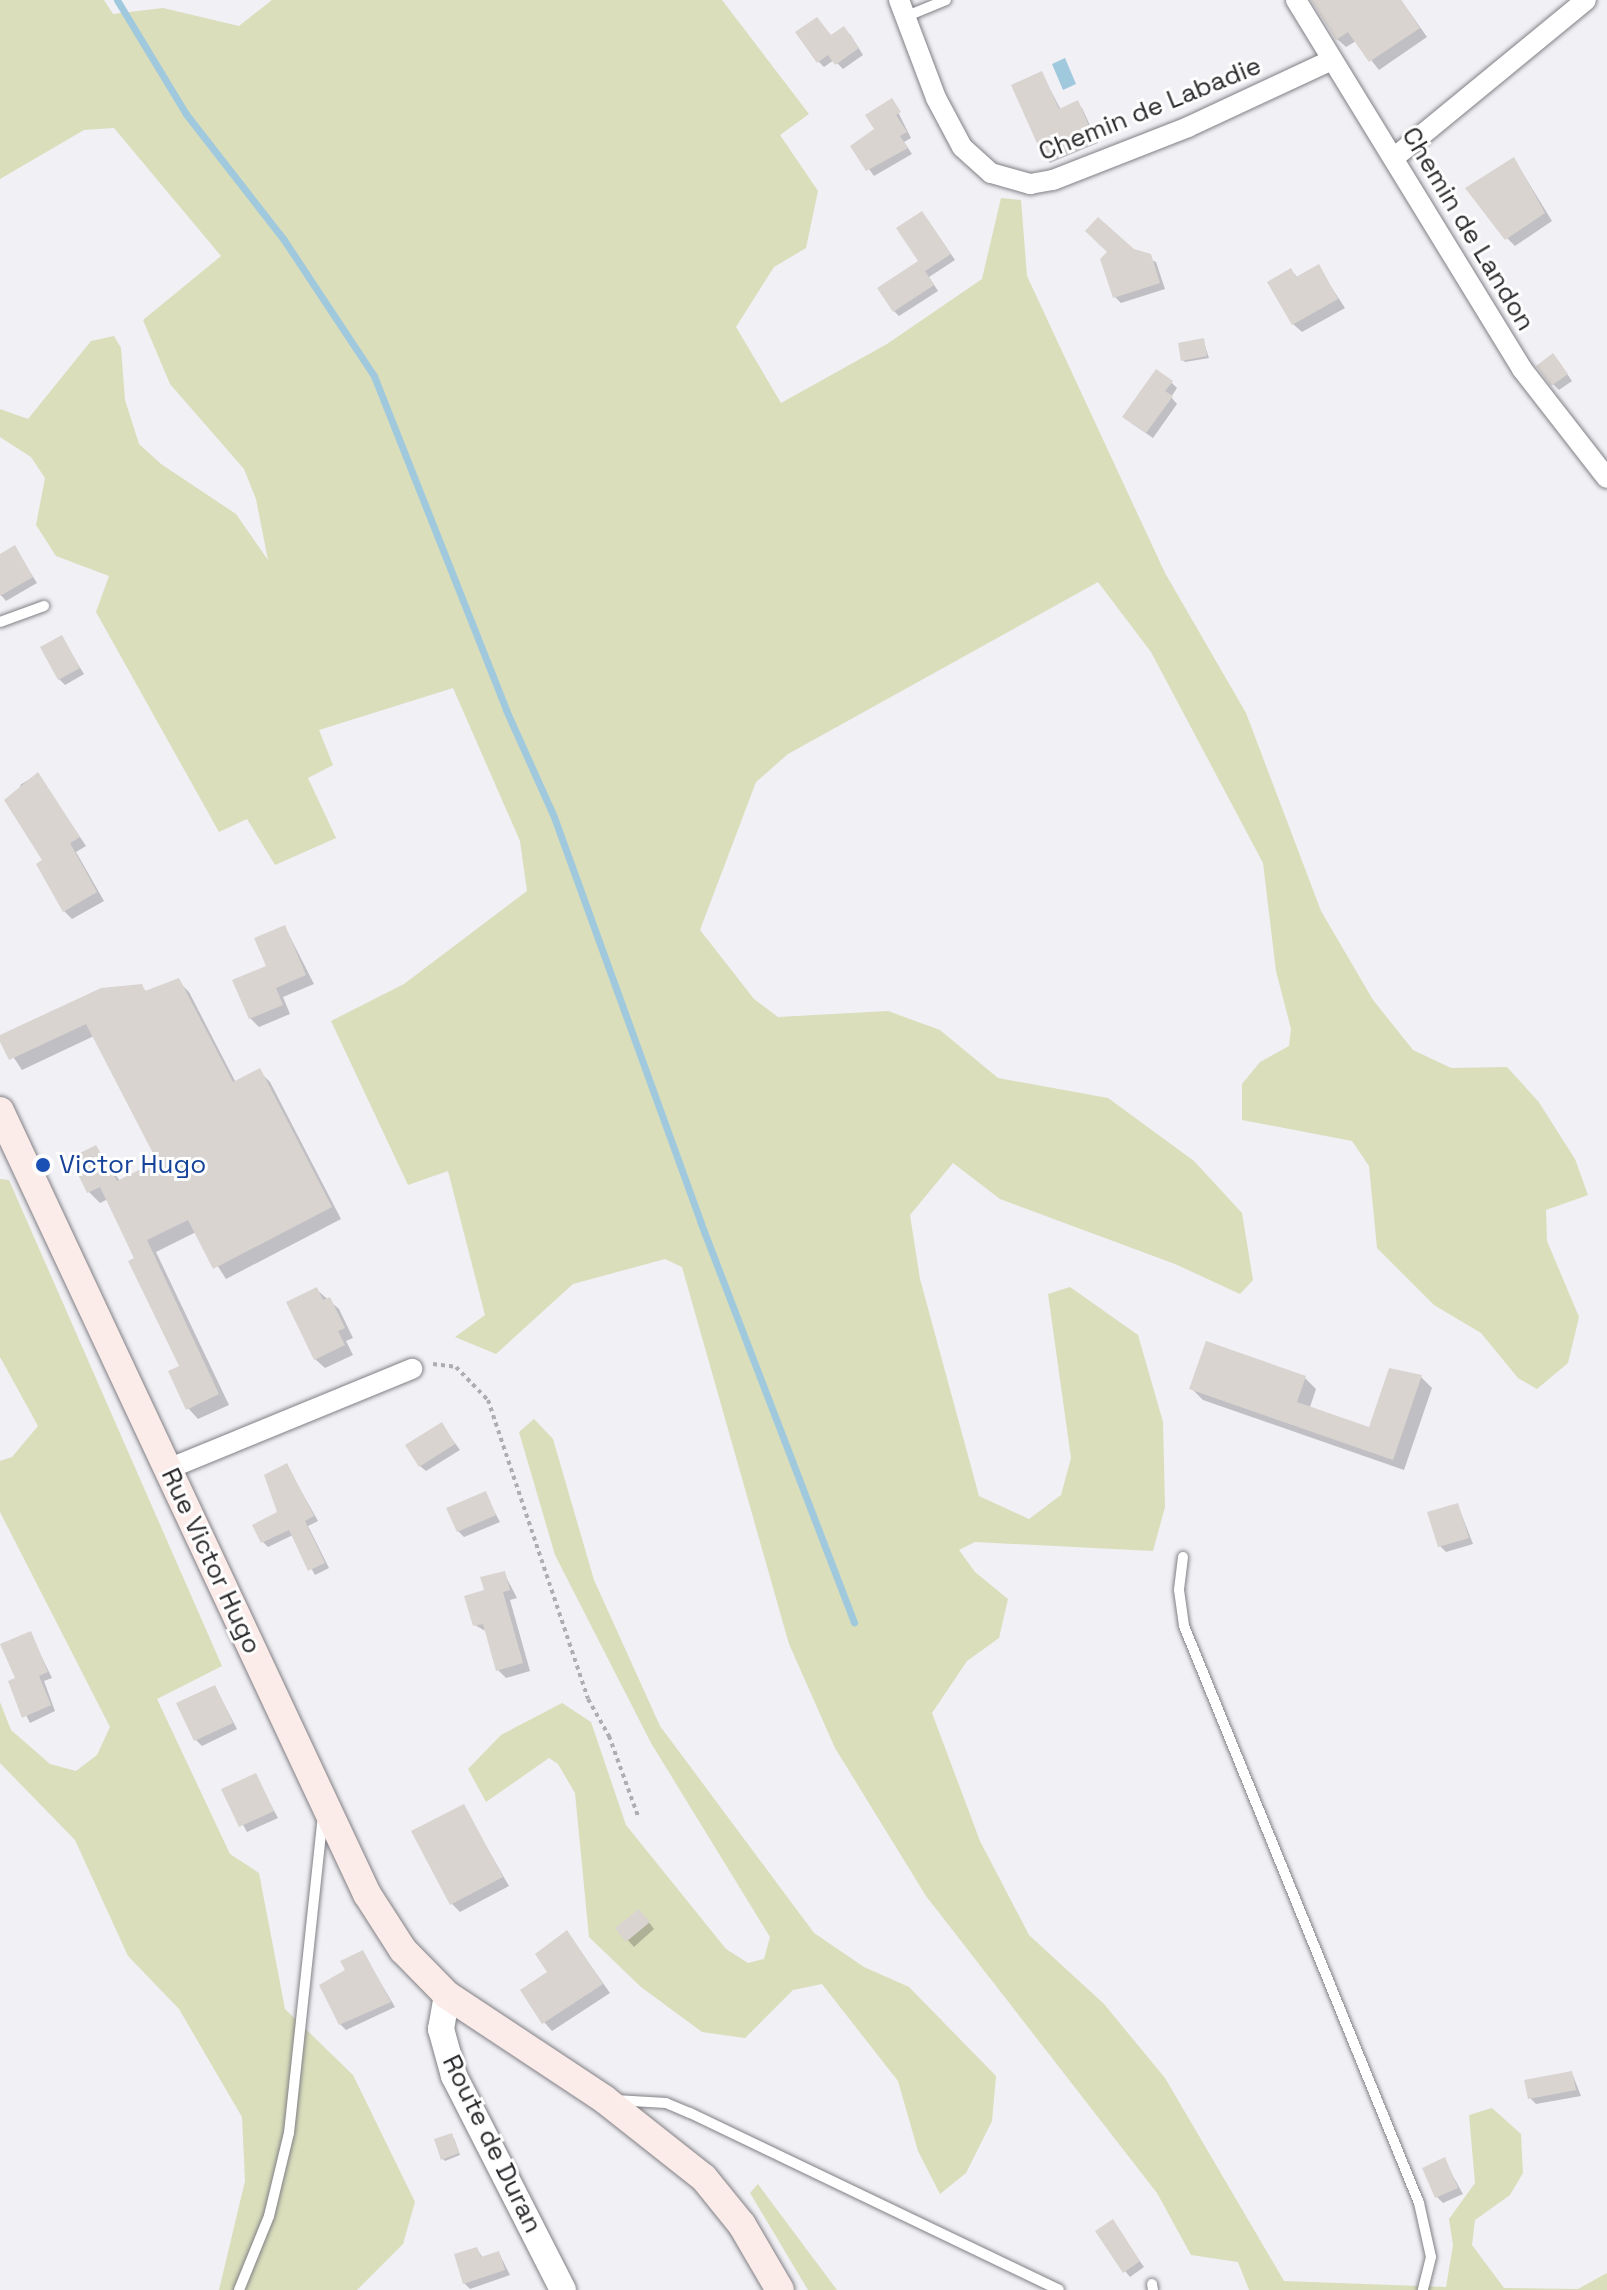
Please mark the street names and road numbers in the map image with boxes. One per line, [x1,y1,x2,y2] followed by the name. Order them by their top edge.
[1034,50,1266,168] street label: Chemin de Labadie
[1395,122,1541,336] street label: Chemin de Landon
[154,1463,268,1659] street label: Rue Victor Hugo
[435,2050,549,2238] street label: Route de Duran

